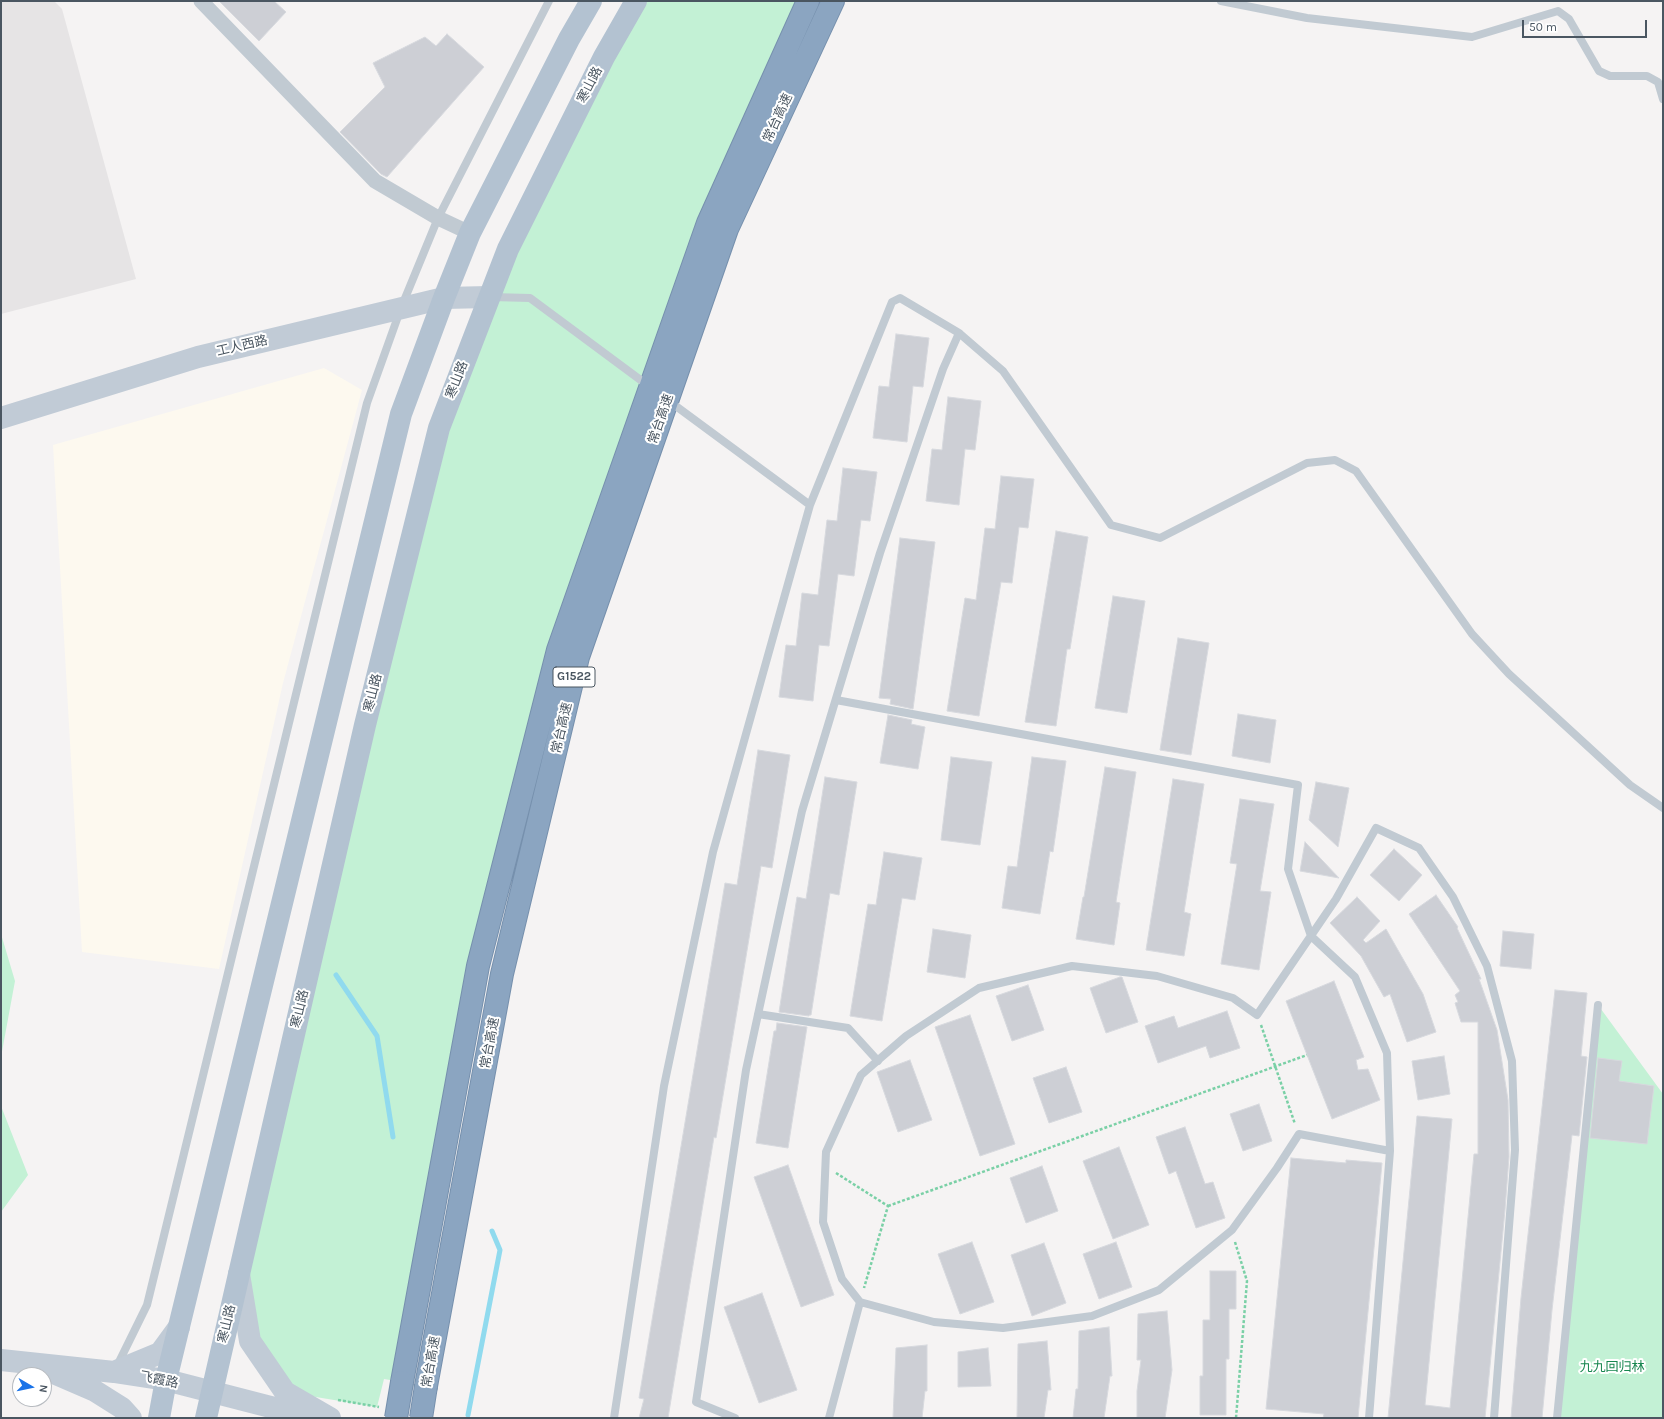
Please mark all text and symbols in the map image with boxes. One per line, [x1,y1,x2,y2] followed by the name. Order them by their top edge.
[1524,12,1649,38] scale bar
[1529,20,1557,34] text: 50 m
[574,64,606,106] street label: 寒山路
[760,91,796,145] street label: 常台高速
[215,333,269,359] street label: 工人西路
[443,359,471,401] street label: 寒山路
[645,392,677,446] street label: 常台高速
[553,667,595,687] road number: G1522
[361,672,385,714] street label: 寒山路
[549,701,575,755] street label: 常台高速
[288,988,312,1030] street label: 寒山路
[477,1016,503,1070] street label: 常台高速
[215,1303,239,1345] street label: 寒山路
[419,1335,443,1389] street label: 常台高速
[1580,1359,1644,1375] park label: 九九回归林
[12,1367,52,1407] north arrow
[138,1369,180,1391] street label: 飞霞路
[36,1384,50,1394] text: N

